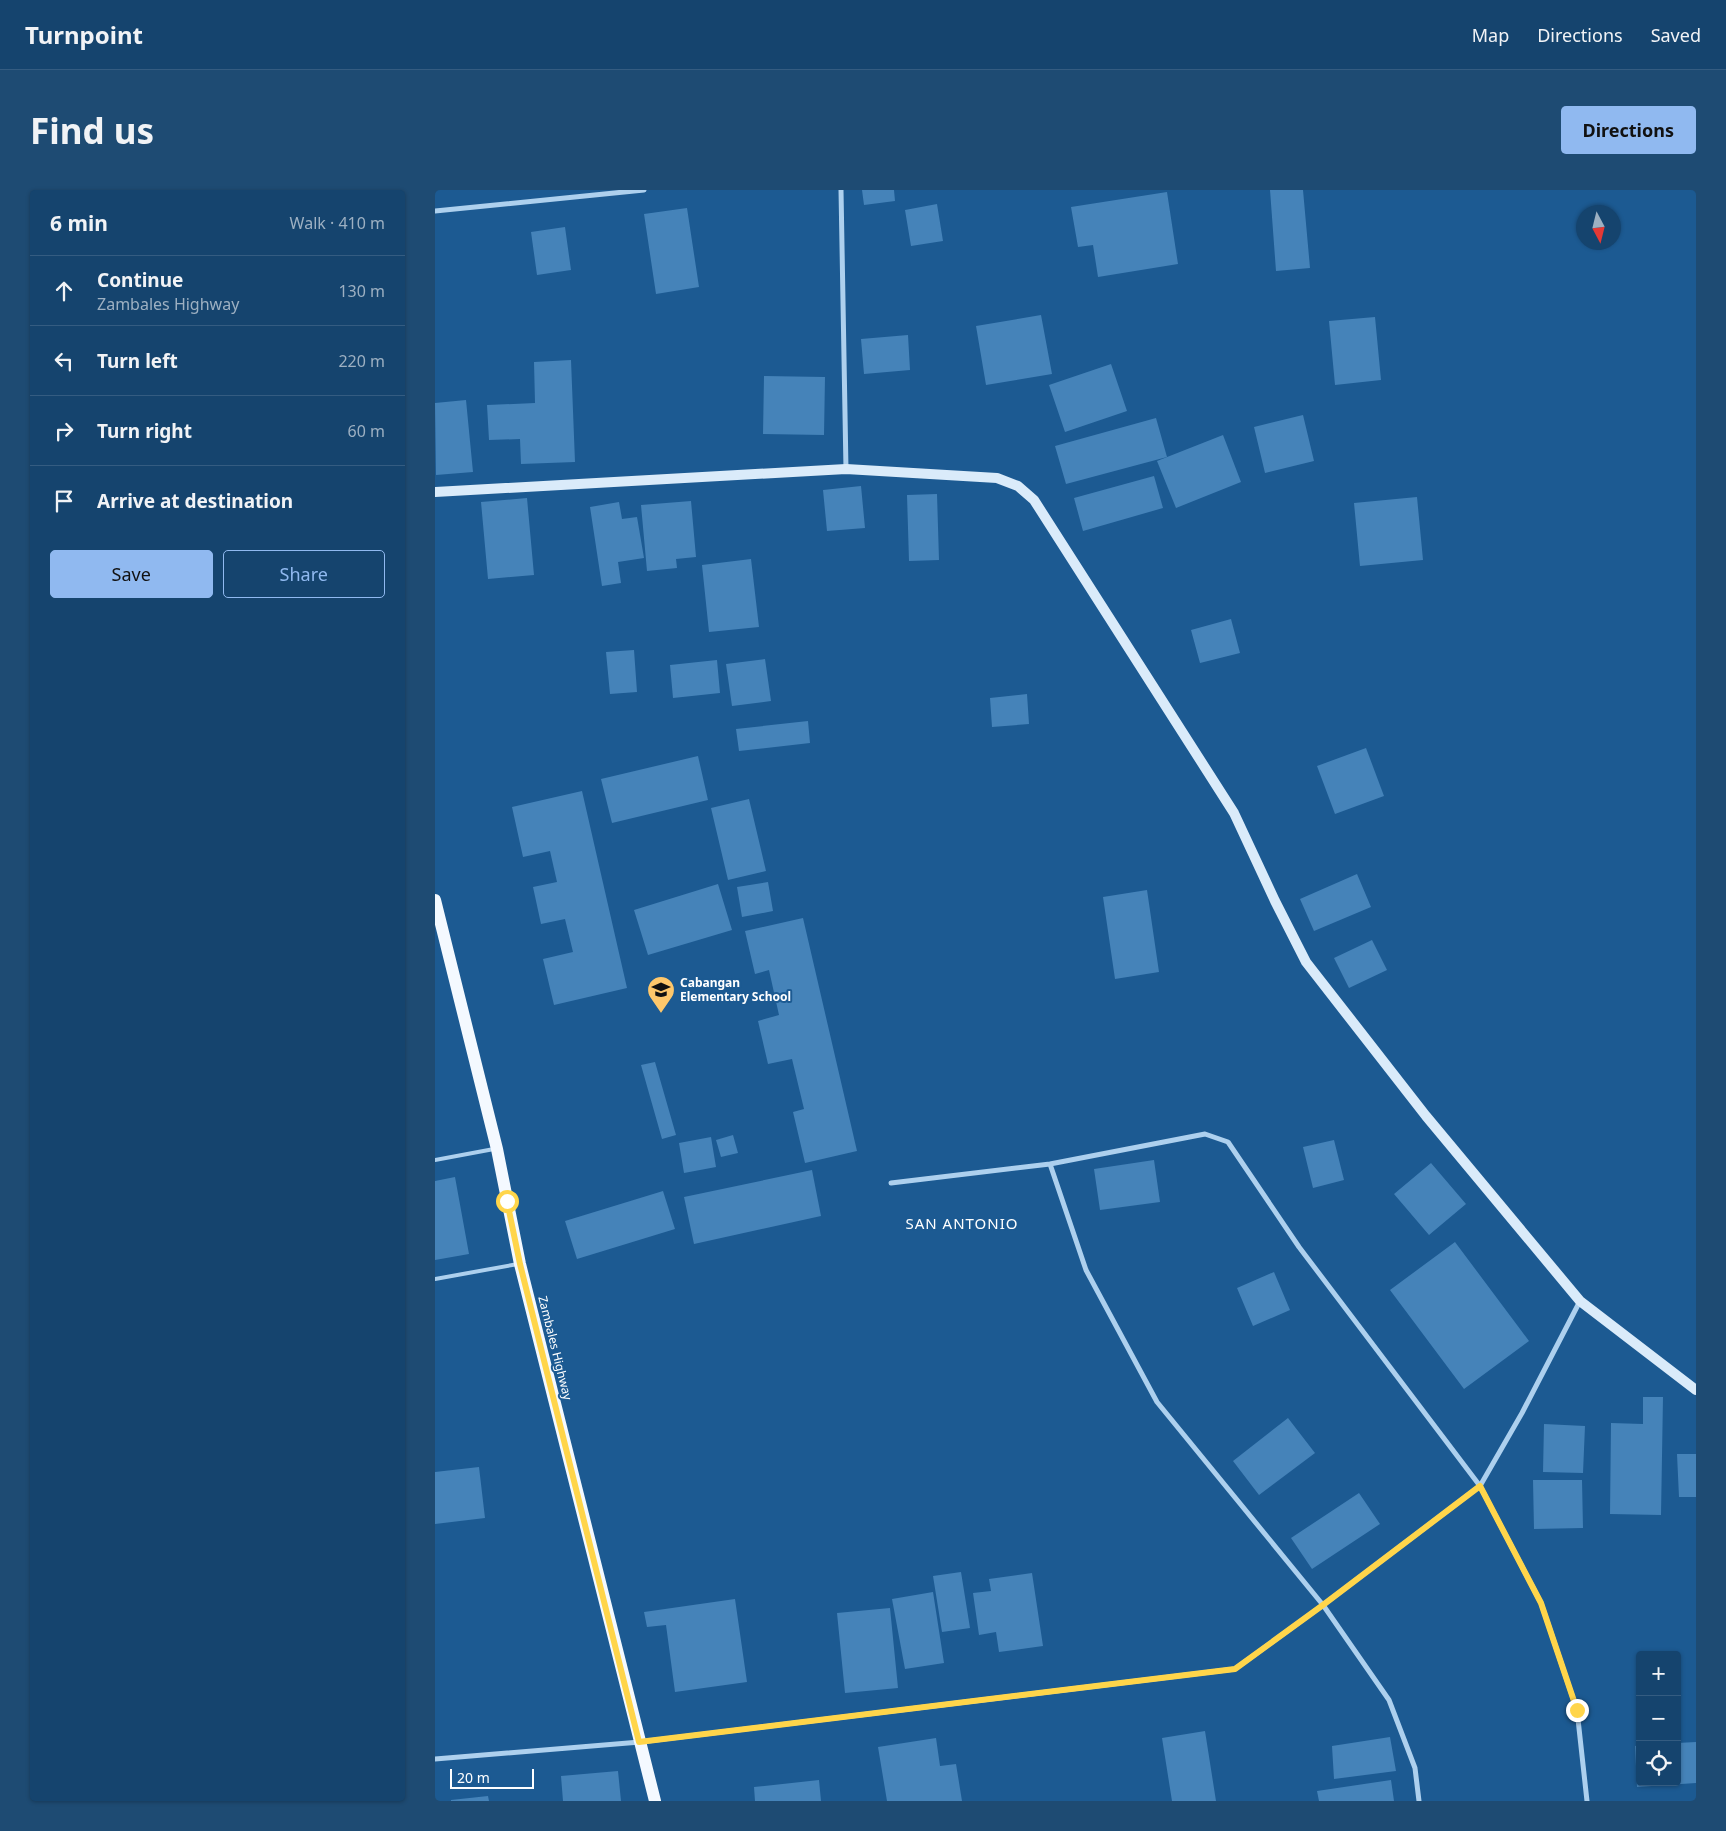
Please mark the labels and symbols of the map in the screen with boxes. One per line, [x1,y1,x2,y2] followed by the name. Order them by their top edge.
[1576,205,1621,250] north arrow
[680,974,791,1005] place label: Cabangan Elementary School
[646,975,676,1014] school or university icon: Cabangan Elementary School
[496,1190,519,1213] route start
[905,1213,1019,1233] district label: SAN ANTONIO
[534,1294,577,1403] street label: Zambales Highway
[1566,1699,1589,1722] route end
[450,1766,534,1789] scale bar

